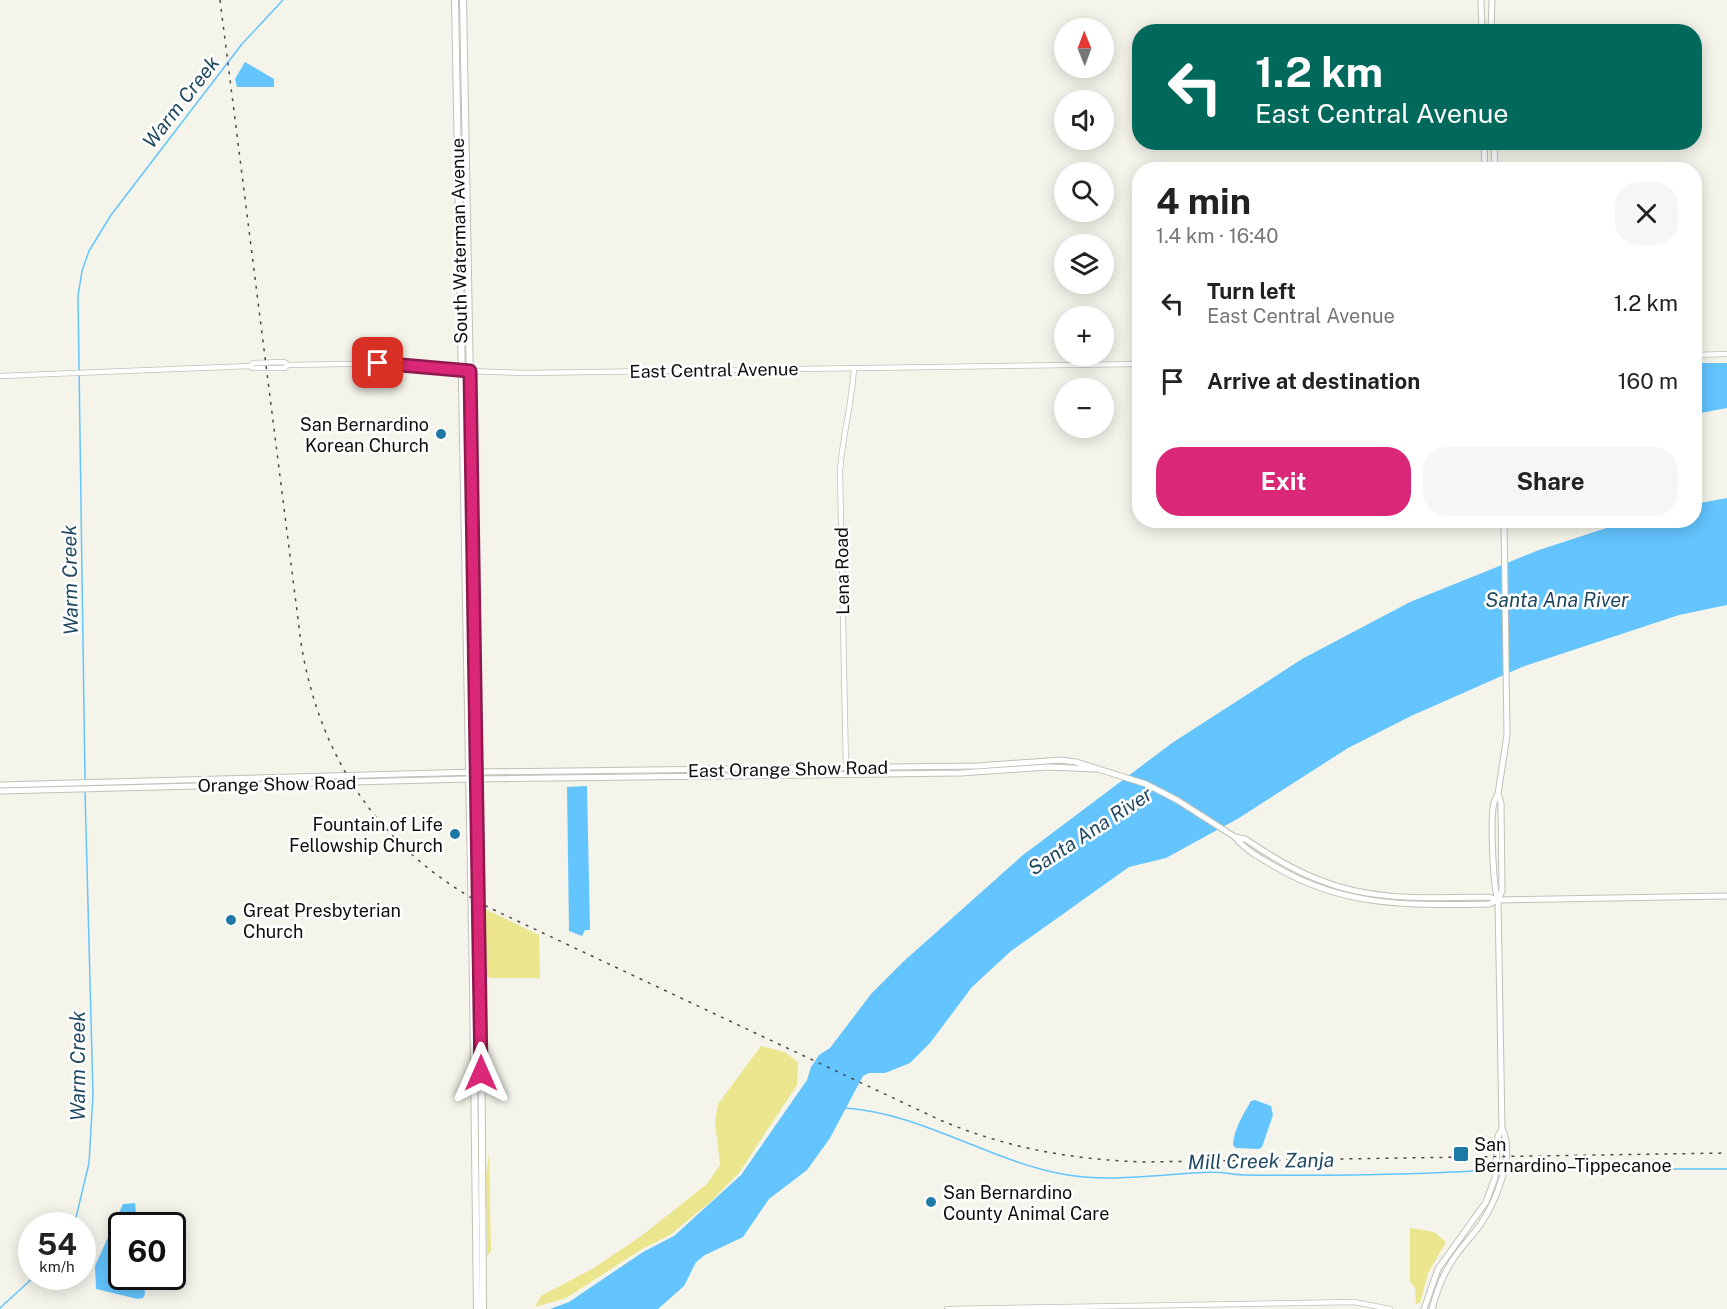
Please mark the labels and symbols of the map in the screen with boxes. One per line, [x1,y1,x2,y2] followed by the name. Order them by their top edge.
[1054,18,1114,78] north arrow
[138,51,224,153] water label: Warm Creek
[447,138,471,344] street label: South Waterman Avenue
[352,337,403,388] pin
[629,358,799,382] street label: East Central Avenue
[300,414,429,456] place label: San Bernardino Korean Church
[434,427,448,441] marker: San Bernardino Korean Church
[57,525,83,635] water label: Warm Creek
[831,527,853,615] street label: Lena Road
[1485,588,1629,612] water label: Santa Ana River
[688,757,888,781] street label: East Orange Show Road
[197,772,357,796] street label: Orange Show Road
[1023,782,1157,880] water label: Santa Ana River
[289,814,443,856] place label: Fountain of Life Fellowship Church
[448,827,462,841] marker: Fountain of Life Fellowship Church
[243,900,401,942] place label: Great Presbyterian Church
[224,913,238,927] marker: Great Presbyterian Church
[66,1011,90,1121] water label: Warm Creek
[449,1041,513,1105] position arrow
[1474,1134,1672,1176] place label: San Bernardino–Tippecanoe
[1452,1145,1470,1163] marker: San Bernardino–Tippecanoe
[1187,1148,1335,1174] water label: Mill Creek Zanja
[943,1182,1109,1224] place label: San Bernardino County Animal Care
[924,1195,938,1209] marker: San Bernardino County Animal Care
[108,1212,186,1290] speed limit sign: 60

